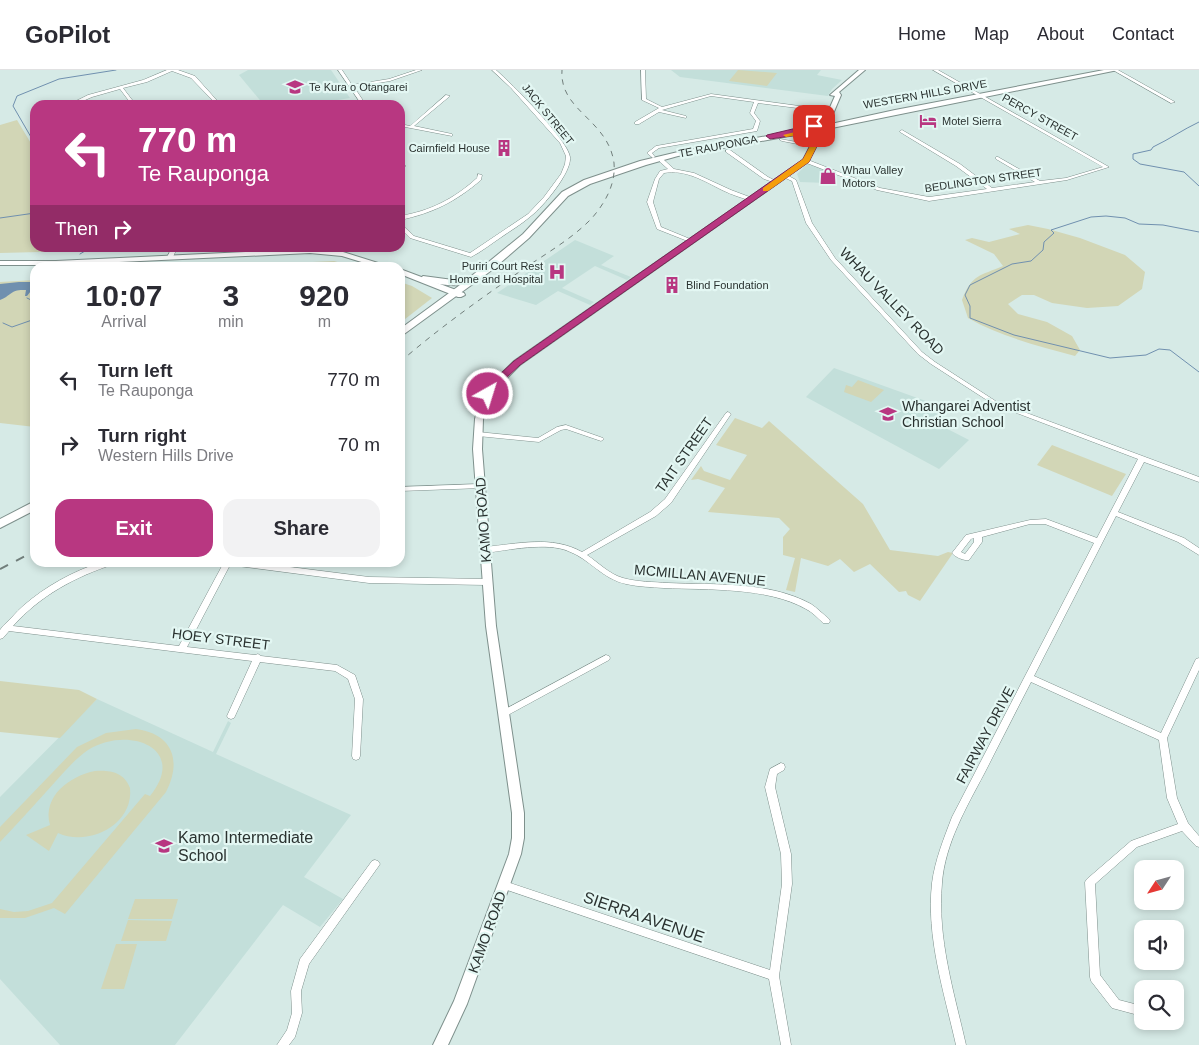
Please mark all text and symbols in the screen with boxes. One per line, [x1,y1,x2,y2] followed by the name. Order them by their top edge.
[25,21,110,48] text: GoPilot
[898,24,946,44] text: Home
[974,24,1009,44] text: Map
[1037,24,1084,44] text: About
[1112,24,1174,44] text: Contact
[285,77,305,97] school or university icon: Te Kura o Otangarei
[862,77,988,111] street label: WESTERN HILLS DRIVE
[309,81,407,93] place label: Te Kura o Otangarei
[520,81,576,147] street label: JACK STREET
[1000,91,1080,143] street label: PERCY STREET
[793,105,835,147] pin
[918,111,938,131] hotel icon: Motel Sierra
[800,112,828,140] icon: arrive
[942,115,1002,127] place label: Motel Sierra
[55,120,120,185] icon: left
[138,120,237,159] text: 770 m
[678,132,759,160] street label: TE RAUPONGA
[494,138,514,158] building icon: Cairnfield House
[409,142,490,154] place label: Cairnfield House
[138,161,269,186] text: Te Rauponga
[842,164,903,189] place label: Whau Valley Motors
[818,166,838,186] shop icon: Whau Valley Motors
[924,166,1042,194] street label: BEDLINGTON STREET
[108,215,136,243] icon: right
[55,218,98,239] text: Then
[837,244,947,358] street label: WHAU VALLEY ROAD
[449,260,543,285] place label: Puriri Court Rest Home and Hospital
[547,262,567,282] hospital icon: Puriri Court Rest Home and Hospital
[662,275,682,295] building icon: Blind Foundation
[86,279,162,312] text: 10:07
[222,279,239,312] text: 3
[299,279,349,312] text: 920
[686,279,769,291] place label: Blind Foundation
[101,313,147,330] text: Arrival
[218,313,244,330] text: min
[318,313,331,330] text: m
[98,360,173,381] text: Turn left
[55,366,83,394] icon: left
[461,367,513,419] position arrow
[327,369,380,390] text: 770 m
[98,382,193,399] text: Te Rauponga
[902,398,1031,430] place label: Whangarei Adventist Christian School
[878,404,898,424] school or university icon: Whangarei Adventist Christian School
[652,414,716,496] street label: TAIT STREET
[98,425,186,446] text: Turn right
[55,431,83,459] icon: right
[338,434,380,455] text: 70 m
[98,447,234,464] text: Western Hills Drive
[472,477,494,563] street label: KAMO ROAD
[55,499,213,557] button: Exit
[223,499,380,557] button: Share
[634,561,766,589] street label: MCMILLAN AVENUE
[171,625,271,653] street label: HOEY STREET
[953,684,1017,786] street label: FAIRWAY DRIVE
[178,829,313,864] place label: Kamo Intermediate School
[154,836,174,856] school or university icon: Kamo Intermediate School
[1134,860,1184,910] north arrow
[1134,860,1184,1030] map controls
[581,888,707,946] street label: SIERRA AVENUE
[465,889,509,975] street label: KAMO ROAD
[1134,920,1184,970] button: sound
[1134,980,1184,1030] button: search

